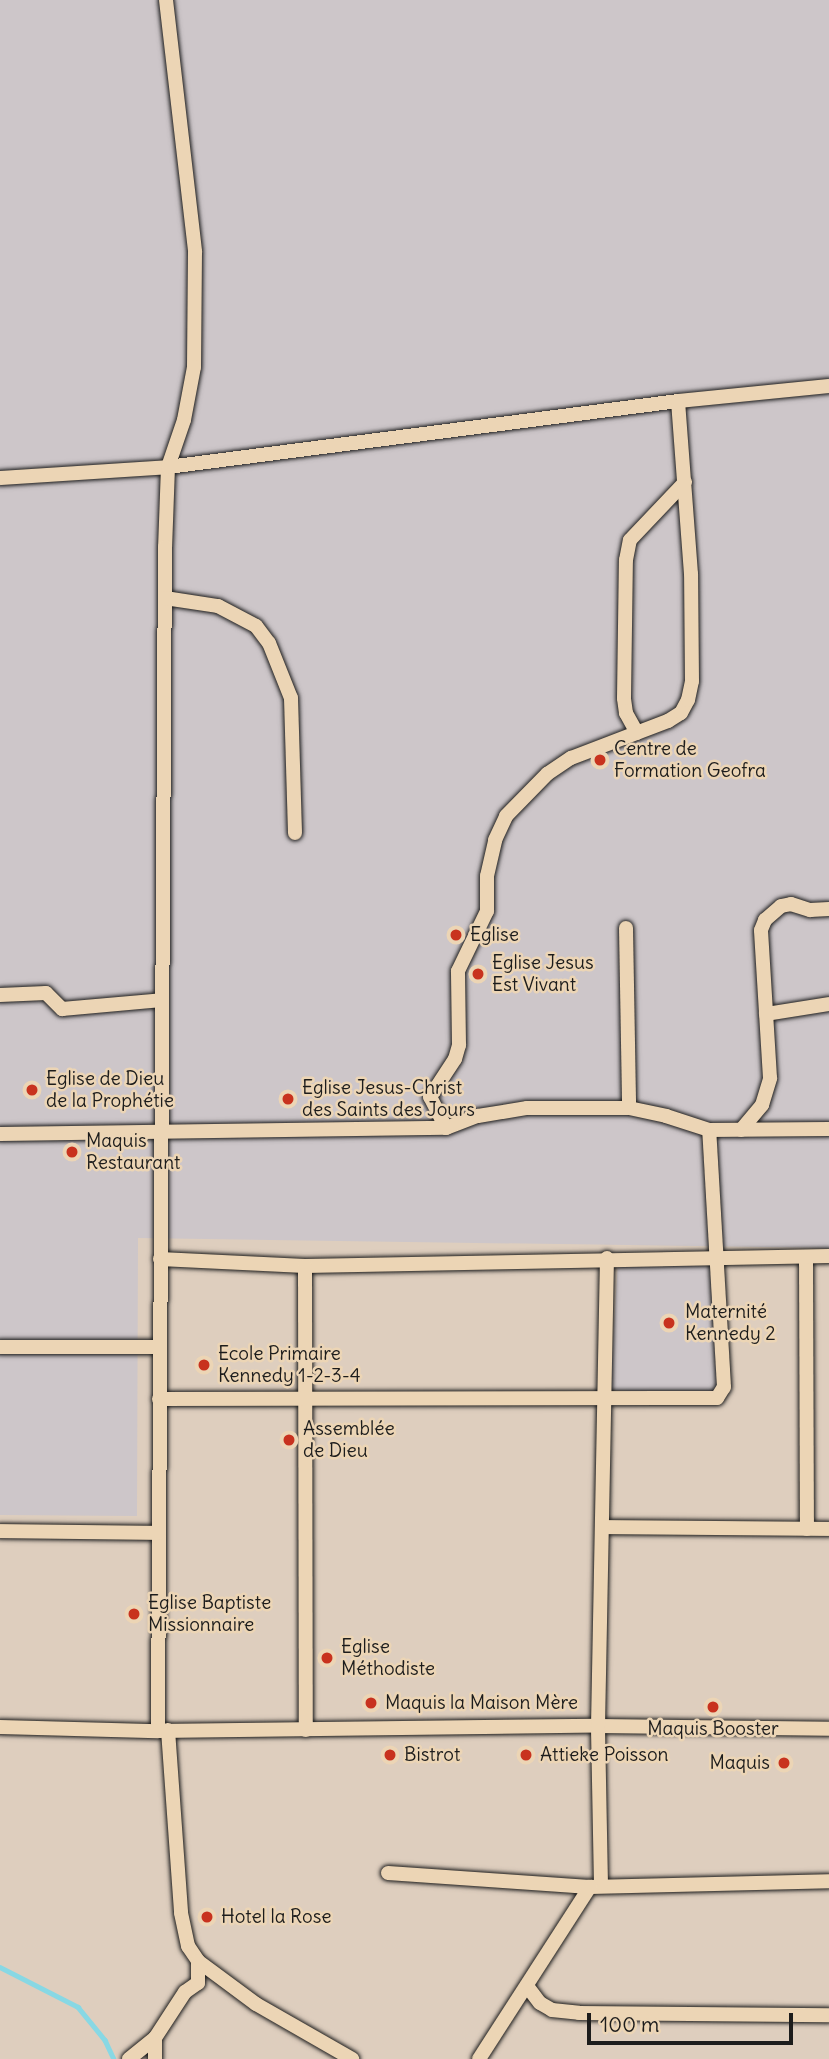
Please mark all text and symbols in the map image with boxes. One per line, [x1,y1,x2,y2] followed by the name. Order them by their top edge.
[614,738,766,782] place label: Centre de Formation Geofra
[592,752,608,768] marker: Centre de Formation Geofra
[470,924,519,946] place label: Eglise
[448,927,464,943] marker: Eglise
[492,952,594,996] place label: Eglise Jesus Est Vivant
[470,966,486,982] marker: Eglise Jesus Est Vivant
[46,1068,174,1112] place label: Eglise de Dieu de la Prophétie
[302,1077,475,1121] place label: Eglise Jesus-Christ des Saints des Jours
[24,1082,40,1098] marker: Eglise de Dieu de la Prophétie
[280,1091,296,1107] marker: Eglise Jesus-Christ des Saints des Jours
[86,1130,180,1174] place label: Maquis Restaurant
[64,1144,80,1160] marker: Maquis Restaurant
[685,1301,776,1345] place label: Maternité Kennedy 2
[659,1313,679,1333] marker: Maternité Kennedy 2
[218,1343,361,1387] place label: Ecole Primaire Kennedy 1-2-3-4
[196,1357,212,1373] marker: Ecole Primaire Kennedy 1-2-3-4
[303,1418,395,1462] place label: Assemblée de Dieu
[281,1432,297,1448] marker: Assemblée de Dieu
[148,1592,271,1636] place label: Eglise Baptiste Missionnaire
[126,1606,142,1622] marker: Eglise Baptiste Missionnaire
[341,1636,435,1680] place label: Eglise Méthodiste
[319,1650,335,1666] marker: Eglise Méthodiste
[385,1692,578,1714] place label: Maquis la Maison Mère
[363,1695,379,1711] marker: Maquis la Maison Mère
[705,1699,721,1715] marker: Maquis Booster
[647,1718,779,1740] place label: Maquis Booster
[404,1744,460,1766] place label: Bistrot
[540,1744,669,1766] place label: Attieke Poisson
[382,1747,398,1763] marker: Bistrot
[518,1747,534,1763] marker: Attieke Poisson
[709,1752,770,1774] place label: Maquis
[776,1755,792,1771] marker: Maquis
[221,1906,332,1928] place label: Hotel la Rose
[199,1909,215,1925] marker: Hotel la Rose
[591,2000,798,2044] scale bar
[600,2011,659,2038] text: 100 m

